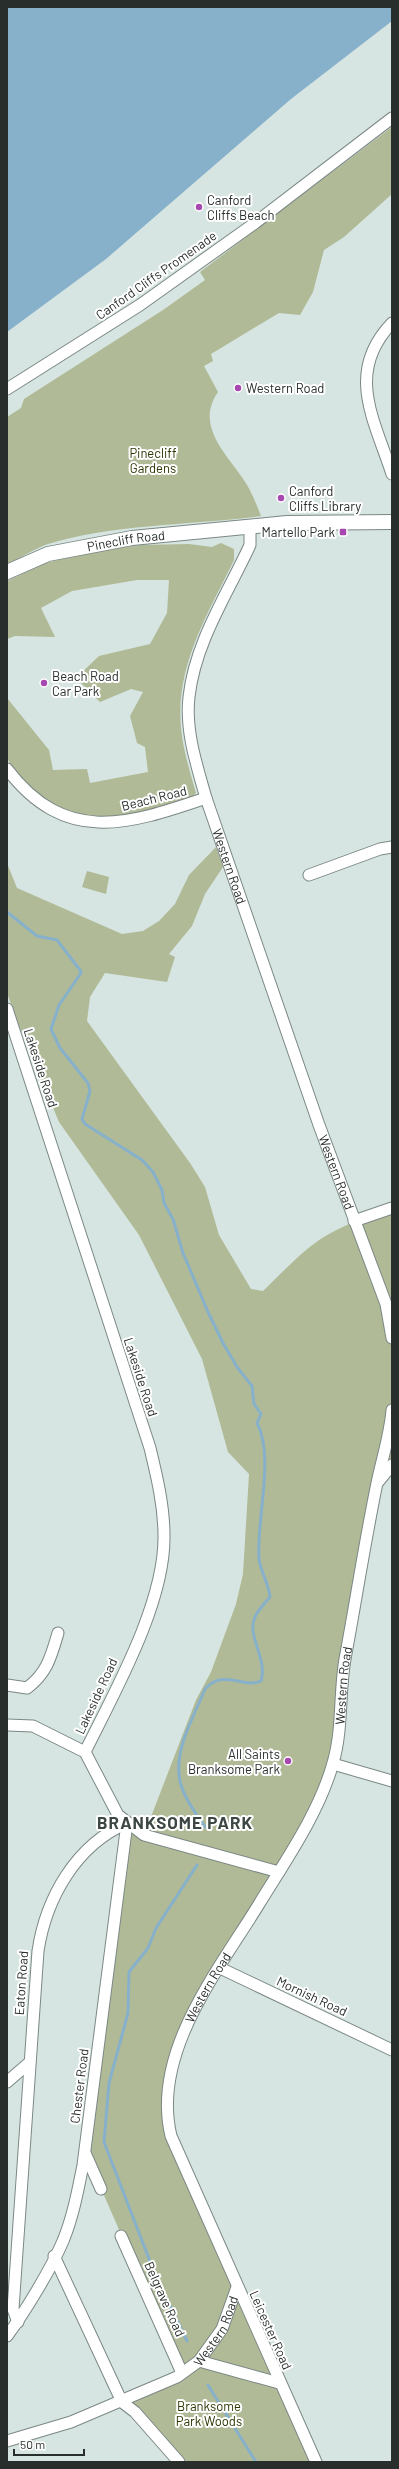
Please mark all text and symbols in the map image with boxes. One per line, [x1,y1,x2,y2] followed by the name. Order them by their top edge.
[207,192,275,223] place label: Canford Cliffs Beach
[194,202,204,212] marker: Canford Cliffs Beach
[93,227,220,323] street label: Canford Cliffs Promenade
[246,380,324,396] place label: Western Road
[233,383,243,393] marker: Western Road
[129,445,177,476] park label: Pinecliff Gardens
[289,483,361,514] place label: Canford Cliffs Library
[276,493,286,503] marker: Canford Cliffs Library
[261,524,335,540] place label: Martello Park
[86,527,166,554] street label: Pinecliff Road
[338,527,348,537] marker: Martello Park
[52,668,119,699] place label: Beach Road Car Park
[39,678,49,688] marker: Beach Road Car Park
[120,782,188,814] street label: Beach Road
[209,827,250,906] street label: Western Road
[21,1027,61,1109] street label: Lakeside Road
[315,1133,358,1212] street label: Western Road
[121,1336,161,1418] street label: Lakeside Road
[332,1645,355,1725] street label: Western Road
[71,1655,121,1737] street label: Lakeside Road
[188,1746,280,1777] place label: All Saints Branksome Park
[283,1756,293,1766] marker: All Saints Branksome Park
[97,1812,253,1832] district label: BRANKSOME PARK
[181,1949,234,2025] street label: Western Road
[11,1950,31,2016] street label: Eaton Road
[274,1973,350,2019] street label: Mornish Road
[66,2048,92,2124] street label: Chester Road
[141,2259,189,2339] street label: Belgrave Road
[246,2288,296,2372] street label: Leicester Road
[190,2294,241,2369] street label: Western Road
[176,2398,242,2429] park label: Branksome Park Woods
[14,2431,84,2457] scale bar
[20,2437,45,2451] text: 50 m

